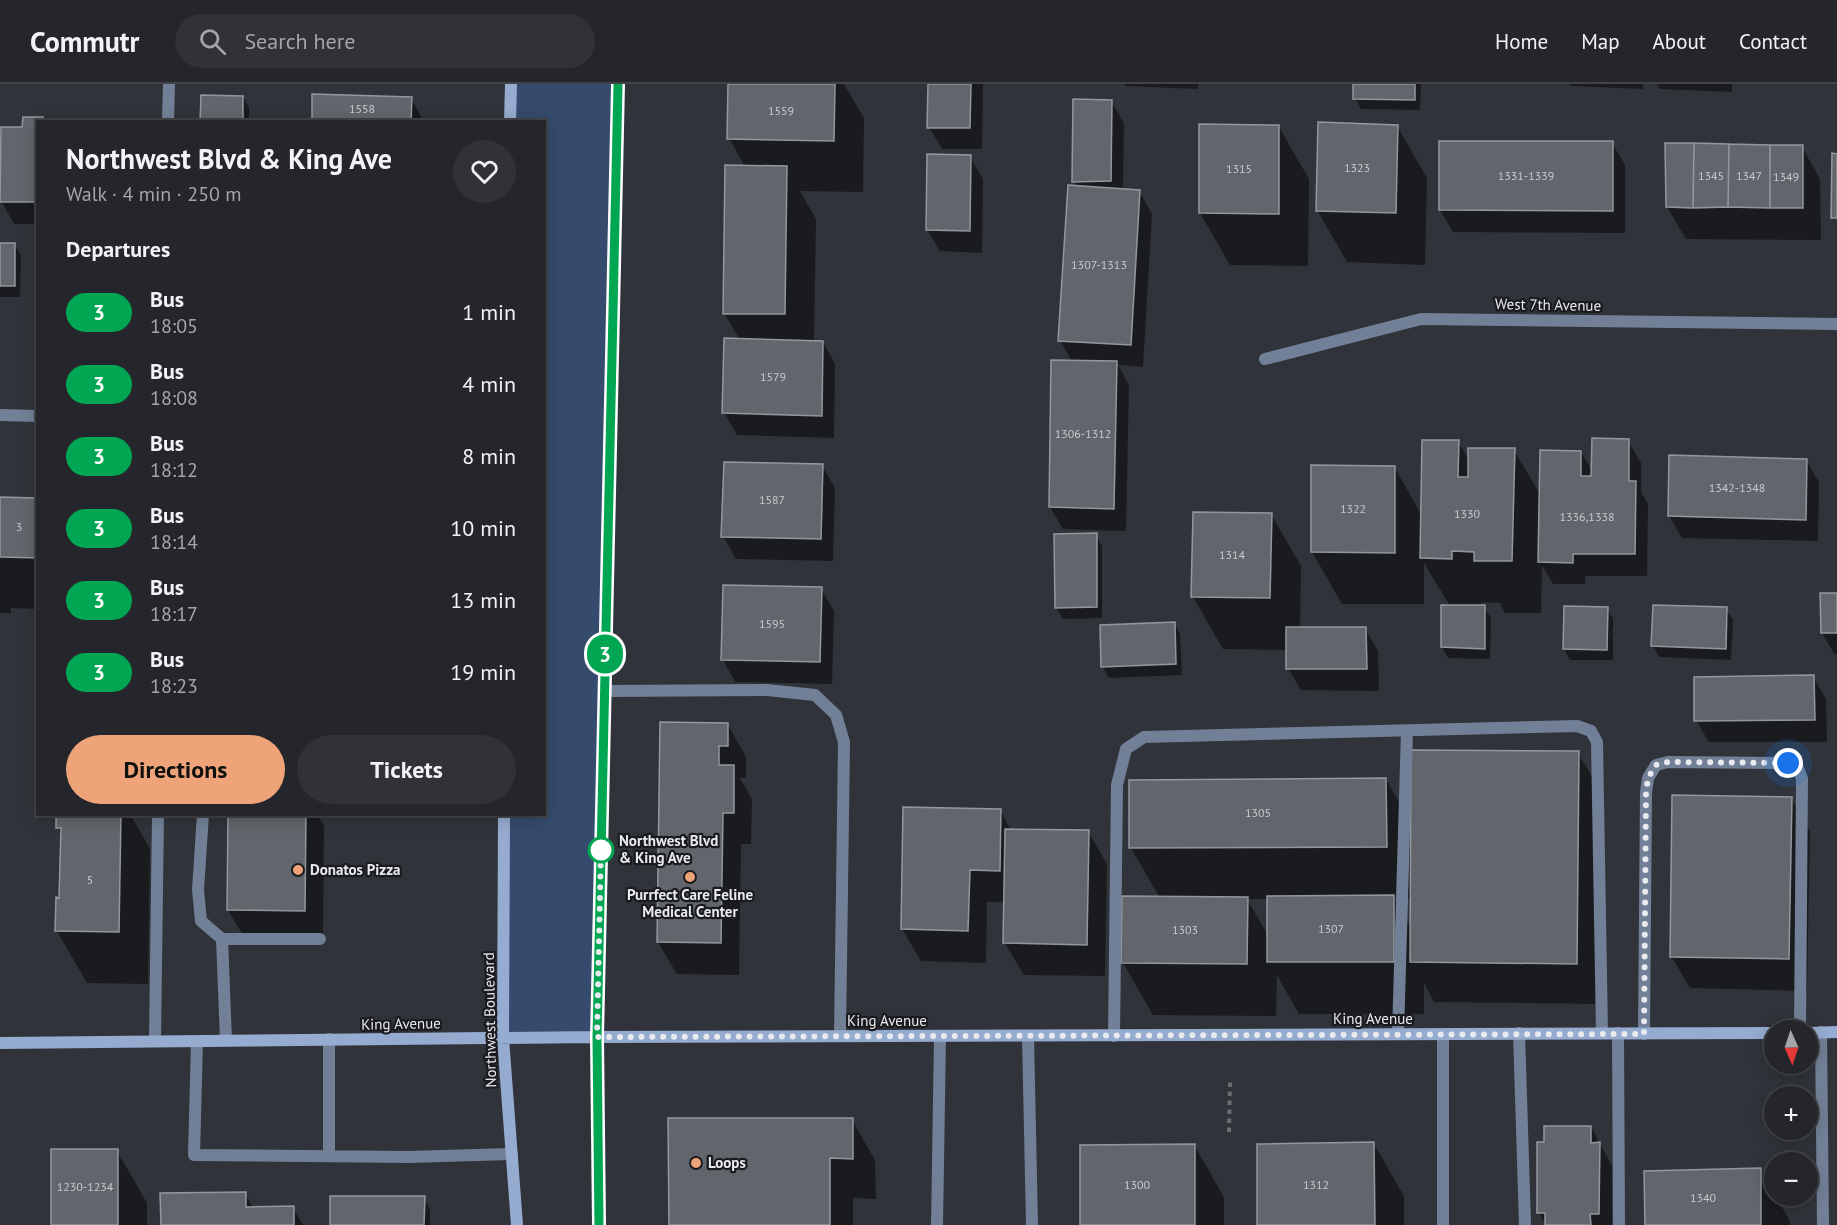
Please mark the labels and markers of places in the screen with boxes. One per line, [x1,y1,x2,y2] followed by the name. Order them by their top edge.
[619,831,718,867] place label: Northwest Blvd & King Ave
[588,837,614,863] marker: Northwest Blvd & King Ave
[310,860,401,879] place label: Donatos Pizza
[291,863,305,877] marker: Donatos Pizza
[683,870,697,884] marker: Purrfect Care Feline Medical Center
[627,885,753,921] place label: Purrfect Care Feline Medical Center
[708,1153,746,1172] place label: Loops
[689,1156,703,1170] marker: Loops

